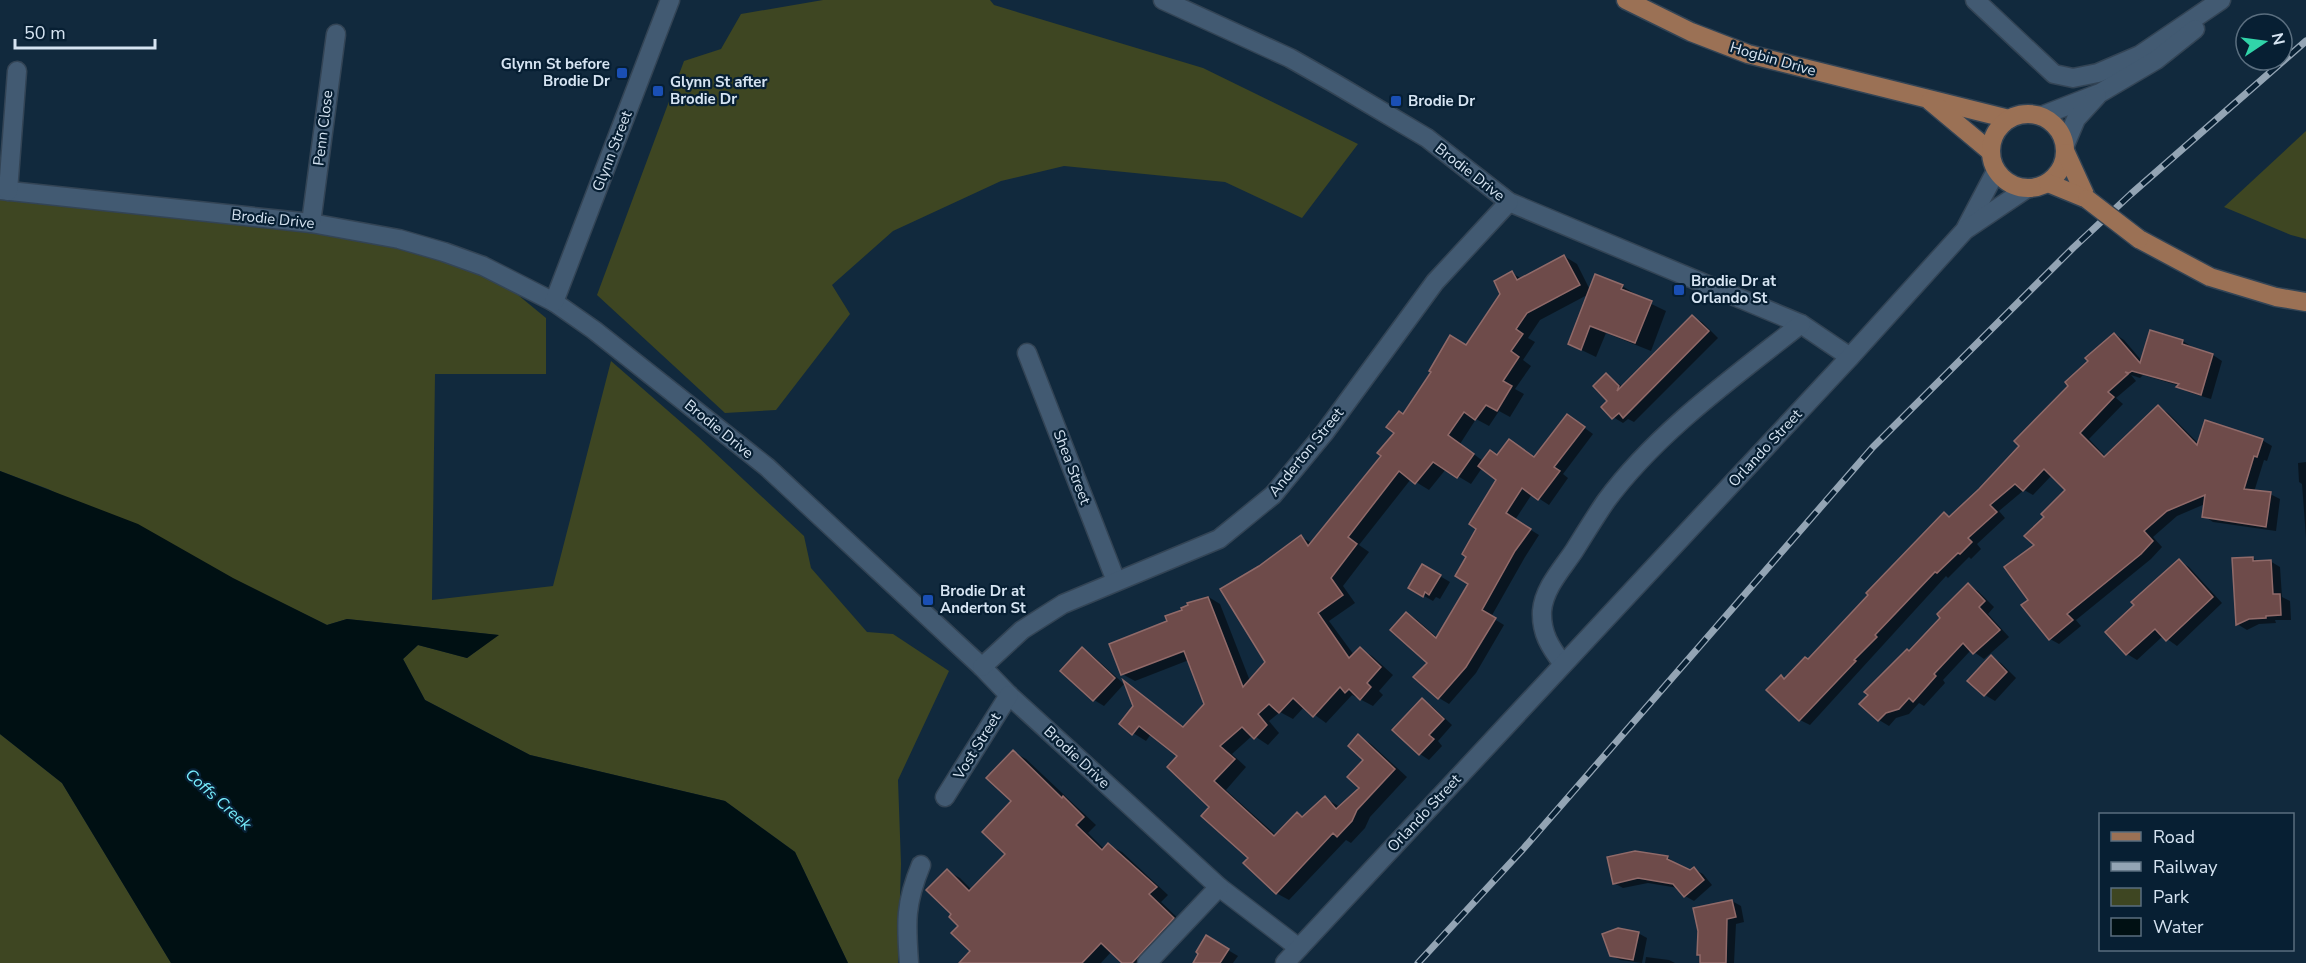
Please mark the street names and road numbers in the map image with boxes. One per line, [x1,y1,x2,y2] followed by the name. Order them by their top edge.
[1728,37,1818,81] street label: Hogbin Drive
[308,89,338,167] street label: Penn Close
[587,107,637,194] street label: Glynn Street
[1431,138,1509,206] street label: Brodie Drive
[230,205,316,233] street label: Brodie Drive
[680,395,758,463] street label: Brodie Drive
[1264,403,1348,501] street label: Anderton Street
[1724,404,1807,491] street label: Orlando Street
[1049,427,1096,508] street label: Shea Street
[948,708,1006,784] street label: Vost Street
[1040,721,1114,793] street label: Brodie Drive
[1383,769,1466,856] street label: Orlando Street

